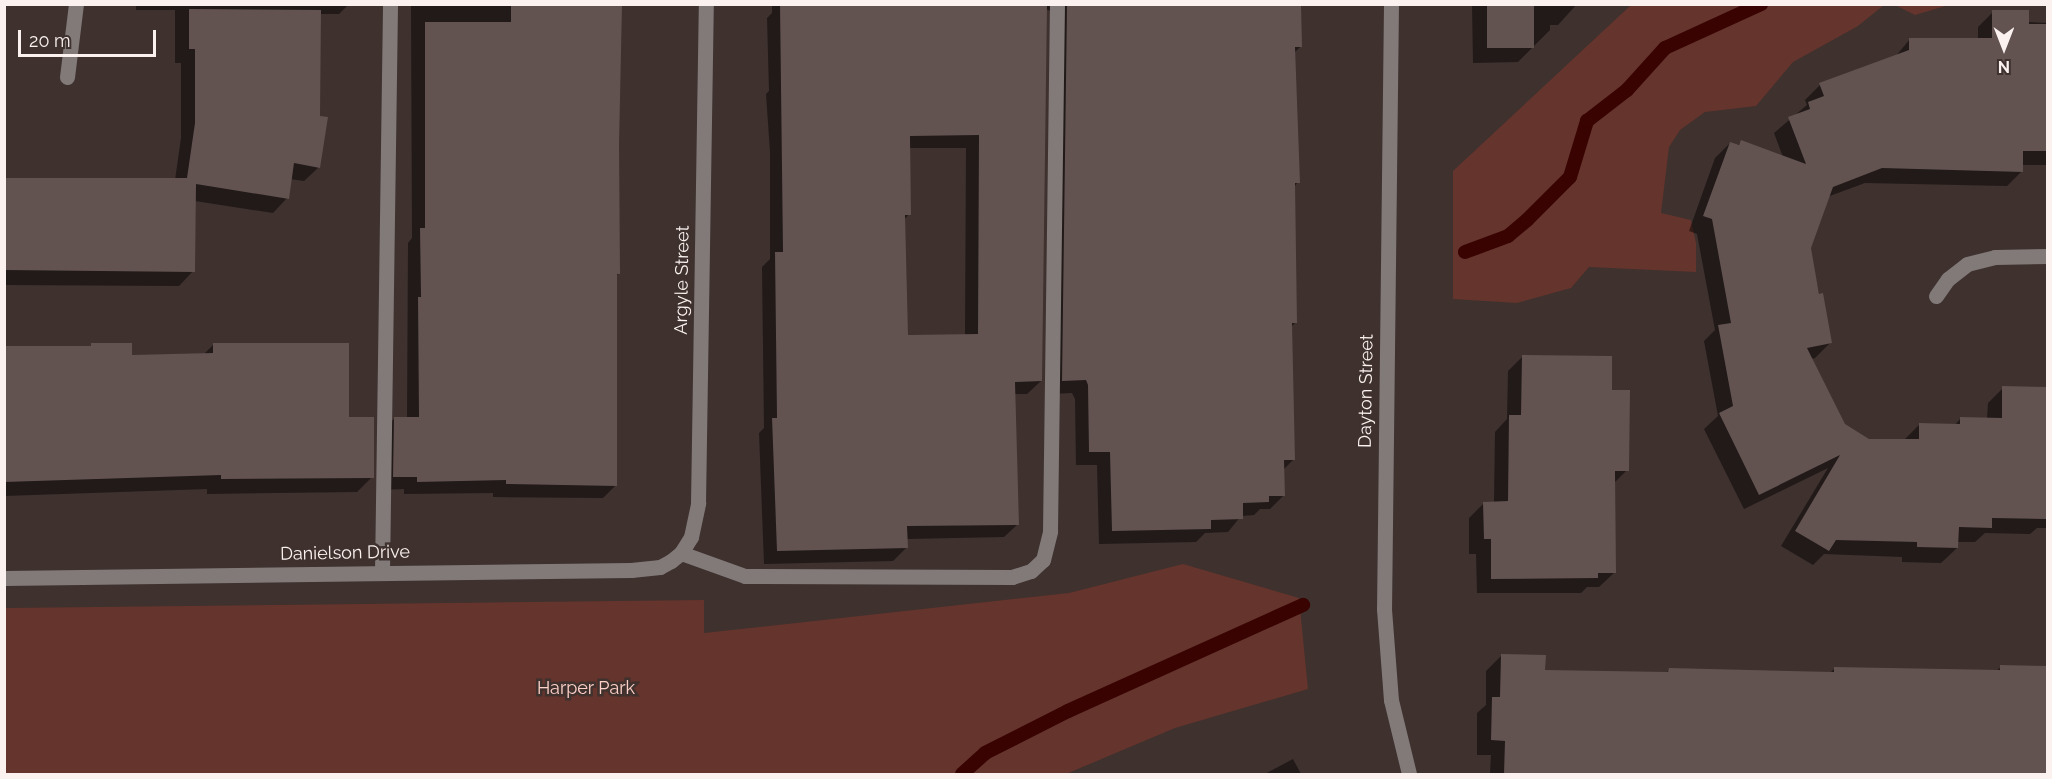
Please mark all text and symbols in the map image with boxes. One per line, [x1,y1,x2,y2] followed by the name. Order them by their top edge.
[21,18,159,56] scale bar
[1974,18,2034,78] north arrow
[29,30,71,51] text: 20 m
[1998,57,2010,76] text: N
[670,225,694,335] street label: Argyle Street
[1354,334,1378,448] street label: Dayton Street
[280,541,410,565] street label: Danielson Drive
[537,677,635,699] park label: Harper Park

